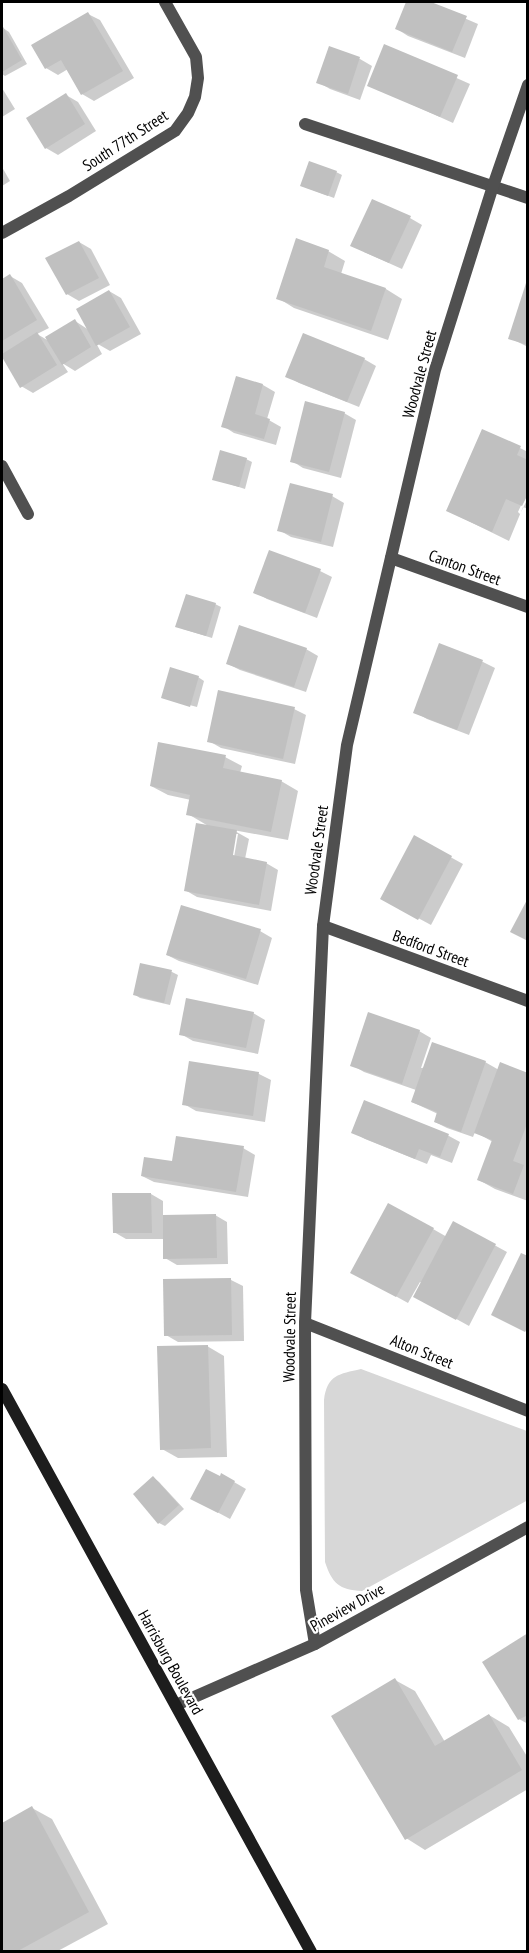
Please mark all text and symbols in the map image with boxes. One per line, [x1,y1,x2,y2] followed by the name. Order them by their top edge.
[79,105,172,175] street label: South 77th Street
[398,327,441,420] street label: Woodvale Street
[426,545,504,589] street label: Canton Street
[300,803,332,896] street label: Woodvale Street
[390,925,472,971] street label: Bedford Street
[278,1291,300,1382] street label: Woodvale Street
[388,1329,457,1373] street label: Alton Street
[306,1578,388,1636] street label: Pineview Drive
[134,1606,208,1718] street label: Harrisburg Boulevard

